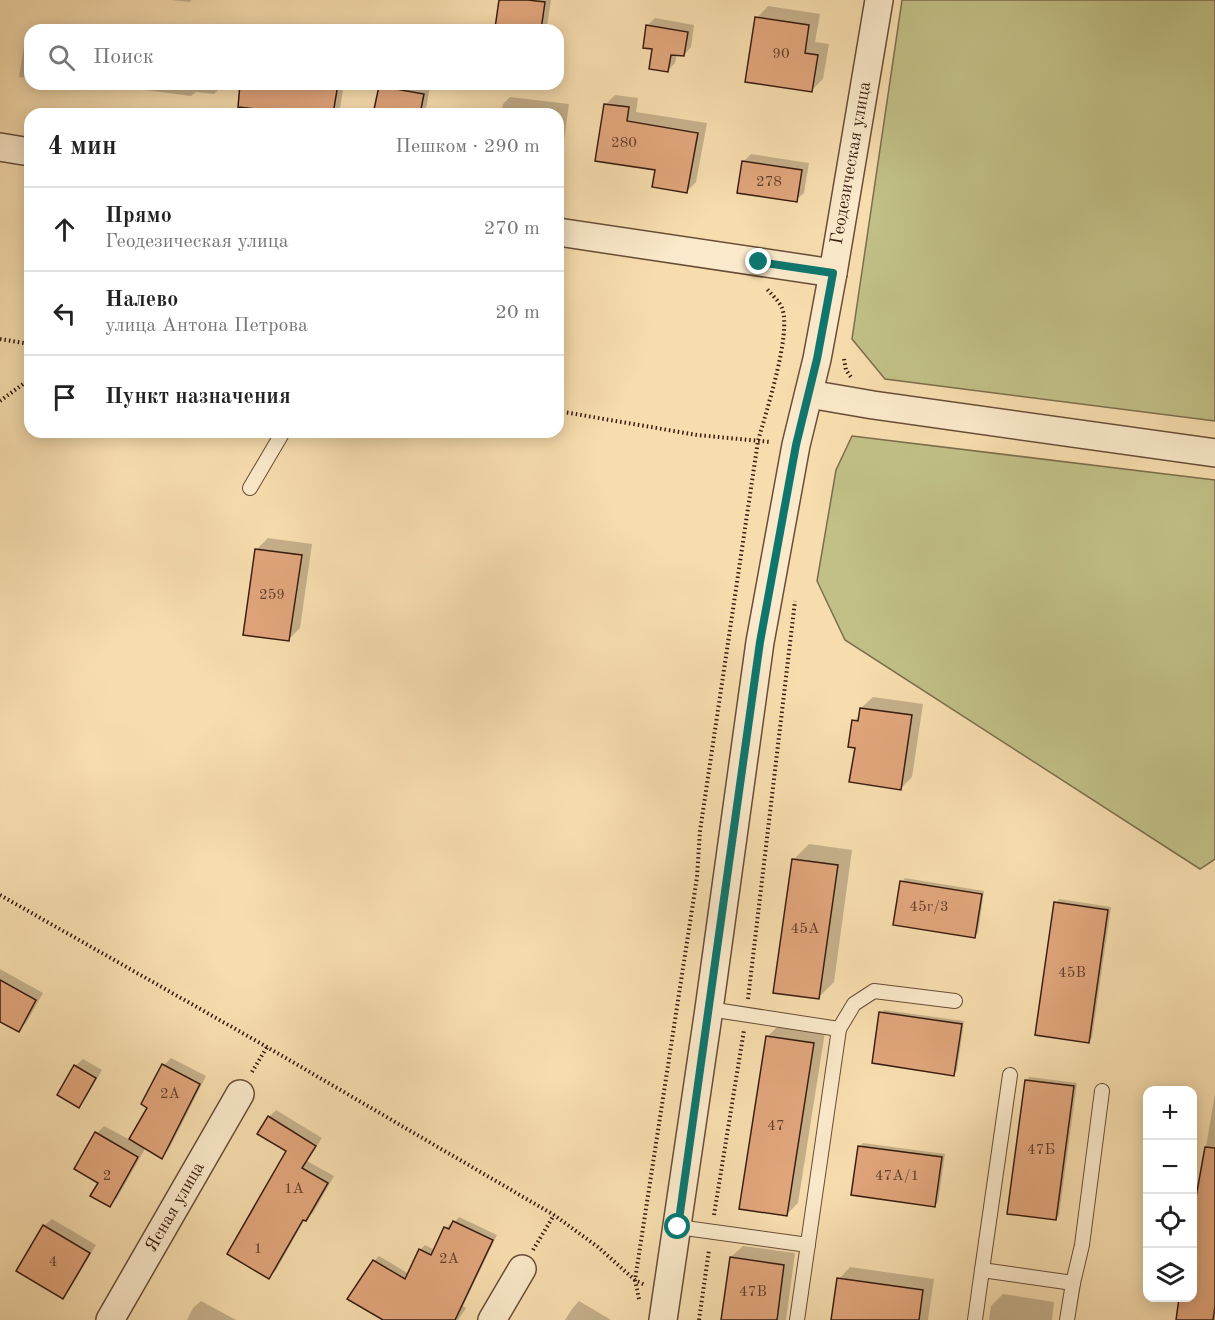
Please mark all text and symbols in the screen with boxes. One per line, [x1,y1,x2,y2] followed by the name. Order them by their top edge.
[24,24,564,90] search box
[45,41,78,74] icon: search
[93,46,154,68] text: Поиск
[772,47,790,62] house number: 90
[828,80,874,246] street label: Геодезическая улица
[48,134,117,160] text: 4 мин
[611,136,637,151] house number: 280
[395,137,540,157] text: Пешком · 290 m
[756,175,782,190] house number: 278
[105,205,172,227] text: Прямо
[48,213,81,246] icon: ahead
[484,219,540,239] text: 270 m
[105,232,289,252] text: Геодезическая улица
[745,248,771,274] route end
[105,289,178,311] text: Налево
[48,297,81,330] icon: left
[495,303,540,323] text: 20 m
[105,316,308,336] text: улица Антона Петрова
[48,381,81,414] icon: arrive
[105,386,291,408] text: Пункт назначения
[259,588,285,603] house number: 259
[909,900,949,915] house number: 45г/3
[791,922,820,937] house number: 45А
[1058,966,1086,981] house number: 45В
[1143,1086,1197,1302] map controls
[1143,1086,1197,1140] button: +
[160,1087,181,1102] house number: 2А
[767,1119,785,1134] house number: 47
[1143,1140,1197,1194] button: −
[1027,1143,1055,1158] house number: 47Б
[142,1159,208,1255] street label: Ясная улица
[103,1169,111,1184] house number: 2
[875,1169,919,1184] house number: 47А/1
[284,1182,305,1197] house number: 1А
[1143,1194,1197,1248] button: locate
[664,1213,690,1239] route start
[254,1242,262,1257] house number: 1
[1143,1248,1197,1302] button: layers
[439,1252,460,1267] house number: 2А
[49,1255,57,1270] house number: 4
[739,1285,767,1300] house number: 47В

